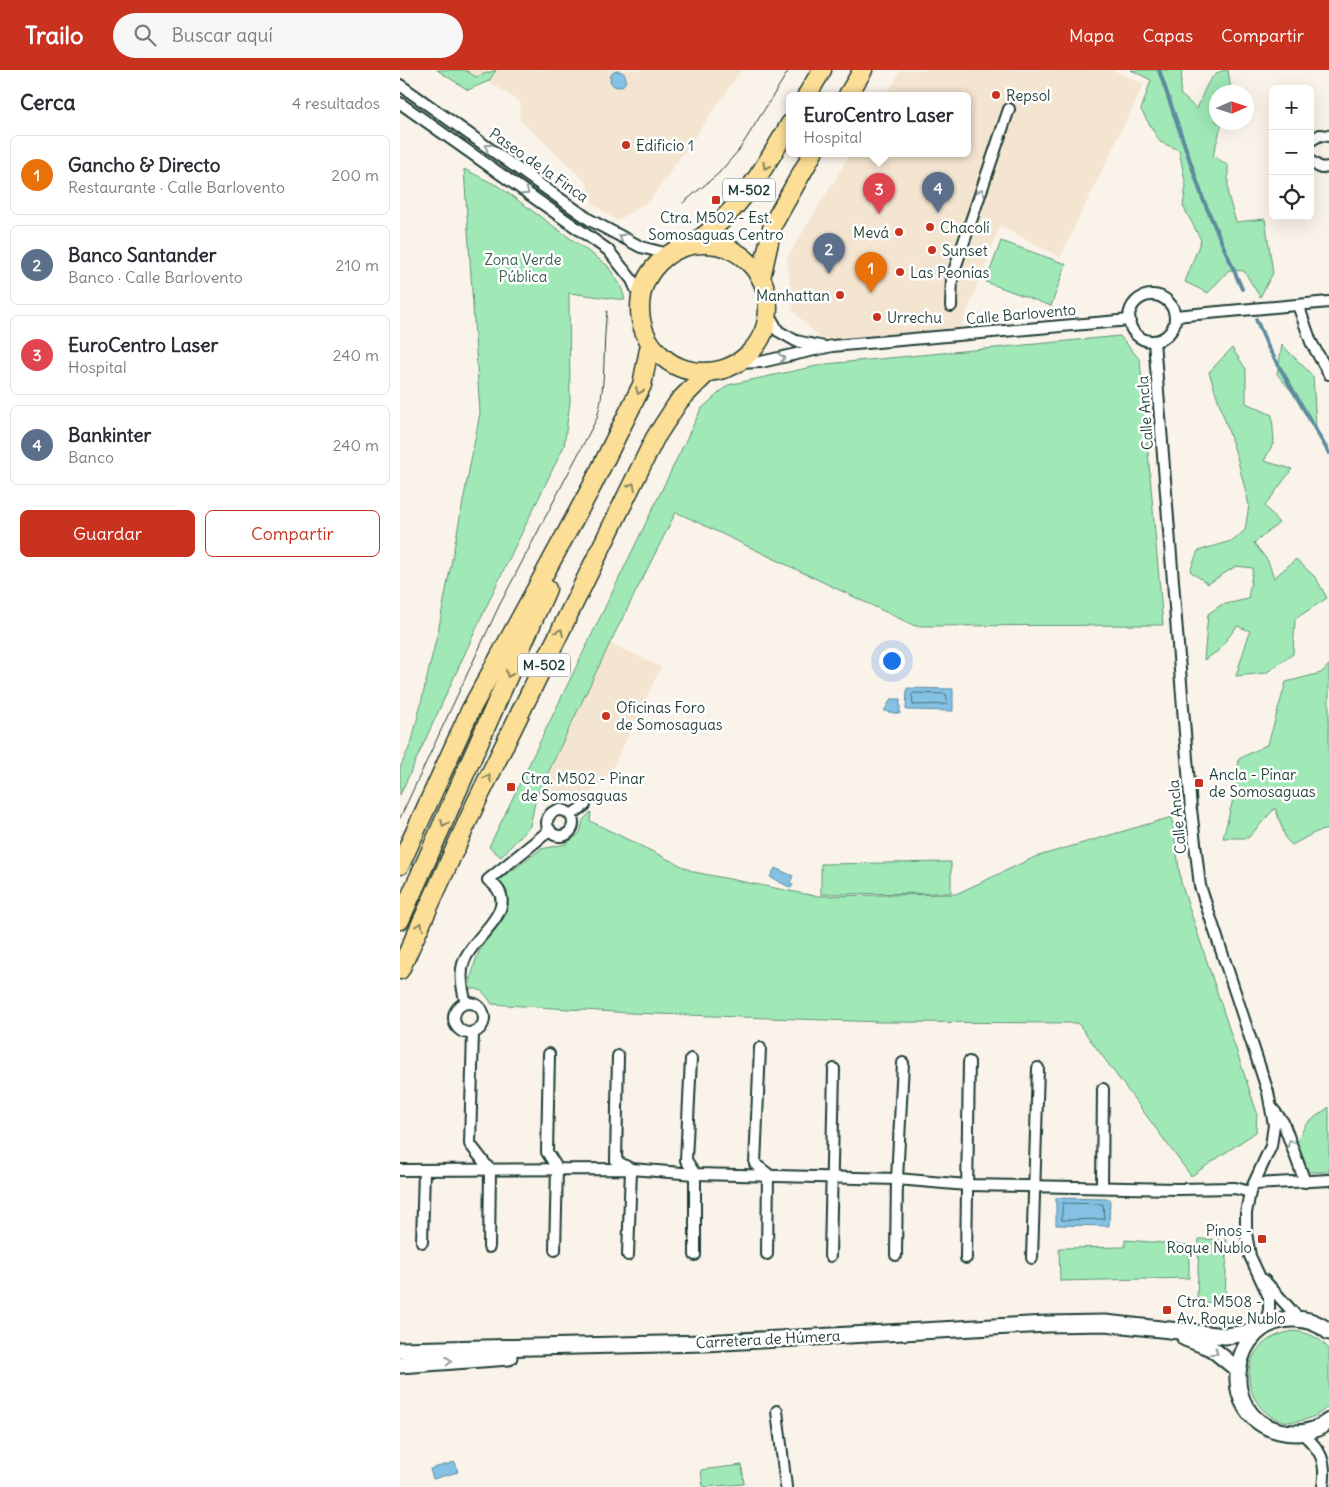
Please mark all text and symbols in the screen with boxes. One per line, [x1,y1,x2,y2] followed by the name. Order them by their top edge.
[113,13,463,58] search box
[25,20,83,50] text: Trailo
[131,21,159,49] icon: search
[171,23,273,47] text: Buscar aquí
[1069,24,1114,47] text: Mapa
[1142,24,1193,47] text: Capas
[1221,24,1304,47] text: Compartir
[1209,85,1254,130] north arrow
[1269,85,1314,220] map controls
[1269,85,1314,130] button: +
[1006,86,1050,105] place label: Repsol
[20,89,75,116] text: Cerca
[990,89,1002,101] marker: Repsol
[786,92,971,157] popup
[292,93,380,113] text: 4 resultados
[803,103,954,127] text: EuroCentro Laser
[486,124,593,206] street label: Paseo de la Finca
[803,127,862,147] text: Hospital
[1269,130,1314,175] button: −
[636,136,694,155] place label: Edificio 1
[620,139,632,151] marker: Edificio 1
[484,144,493,153] one-way arrow
[68,153,220,177] text: Gancho & Directo
[762,160,772,169] one-way arrow
[34,165,40,185] text: 1
[331,165,379,185] text: 200 m
[922,172,954,213] pin: 4
[863,173,895,214] pin: 3
[1269,175,1314,220] button: locate
[68,177,285,197] text: Restaurante · Calle Barlovento
[723,178,775,202] road number: M-502
[520,186,529,195] one-way arrow
[975,188,985,197] one-way arrow
[710,194,722,206] marker: Ctra. M502 - Est. Somosaguas Centro
[648,208,784,244] place label: Ctra. M502 - Est. Somosaguas Centro
[940,218,990,237] place label: Chacolí
[924,221,936,233] marker: Chacolí
[853,223,889,242] place label: Mevá
[893,226,905,238] marker: Mevá
[619,233,628,243] one-way arrow
[813,233,845,274] pin: 2
[942,241,988,260] place label: Sunset
[68,243,217,267] text: Banco Santander
[926,244,938,256] marker: Sunset
[484,250,562,286] park label: Zona Verde Pública
[855,252,887,293] pin: 1
[33,255,41,275] text: 2
[336,255,379,275] text: 210 m
[910,263,990,282] place label: Las Peonías
[894,266,906,278] marker: Las Peonías
[68,267,243,287] text: Banco · Calle Barlovento
[756,286,830,305] place label: Manhattan
[834,289,846,301] marker: Manhattan
[965,300,1077,328] street label: Calle Barlovento
[887,308,942,327] place label: Urrechu
[871,311,883,323] marker: Urrechu
[68,333,218,357] text: EuroCentro Laser
[32,345,42,365] text: 3
[333,345,379,365] text: 240 m
[777,353,786,364] one-way arrow
[68,357,127,377] text: Hospital
[1133,375,1157,451] street label: Calle Ancla
[635,386,645,395] one-way arrow
[68,423,151,447] text: Bankinter
[32,435,42,455] text: 4
[333,435,379,455] text: 240 m
[68,447,114,467] text: Banco
[625,483,635,492] one-way arrow
[20,510,195,557] button: Guardar
[205,510,380,557] button: Compartir
[554,629,564,638] one-way arrow
[879,648,905,674] your location
[518,654,570,676] road number: M-502
[505,669,515,678] one-way arrow
[616,698,723,734] place label: Oficinas Foro de Somosaguas
[600,710,612,722] marker: Oficinas Foro de Somosaguas
[1209,765,1316,801] place label: Ancla - Pinar de Somosaguas
[521,769,645,805] place label: Ctra. M502 - Pinar de Somosaguas
[482,774,493,783] one-way arrow
[1193,777,1205,789] marker: Ancla - Pinar de Somosaguas
[1164,779,1190,855] street label: Calle Ancla
[505,781,517,793] marker: Ctra. M502 - Pinar de Somosaguas
[439,818,450,827] one-way arrow
[414,922,425,931] one-way arrow
[1287,1139,1297,1148] one-way arrow
[1166,1221,1252,1257] place label: Pinos - Roque Nublo
[1256,1233,1268,1245] marker: Pinos - Roque Nublo
[1177,1292,1286,1328] place label: Ctra. M508 - Av. Roque Nublo
[1161,1304,1173,1316] marker: Ctra. M508 - Av. Roque Nublo
[695,1326,841,1352] street label: Carretera de Húmera
[1209,1346,1219,1355] one-way arrow
[445,1356,453,1367] one-way arrow

